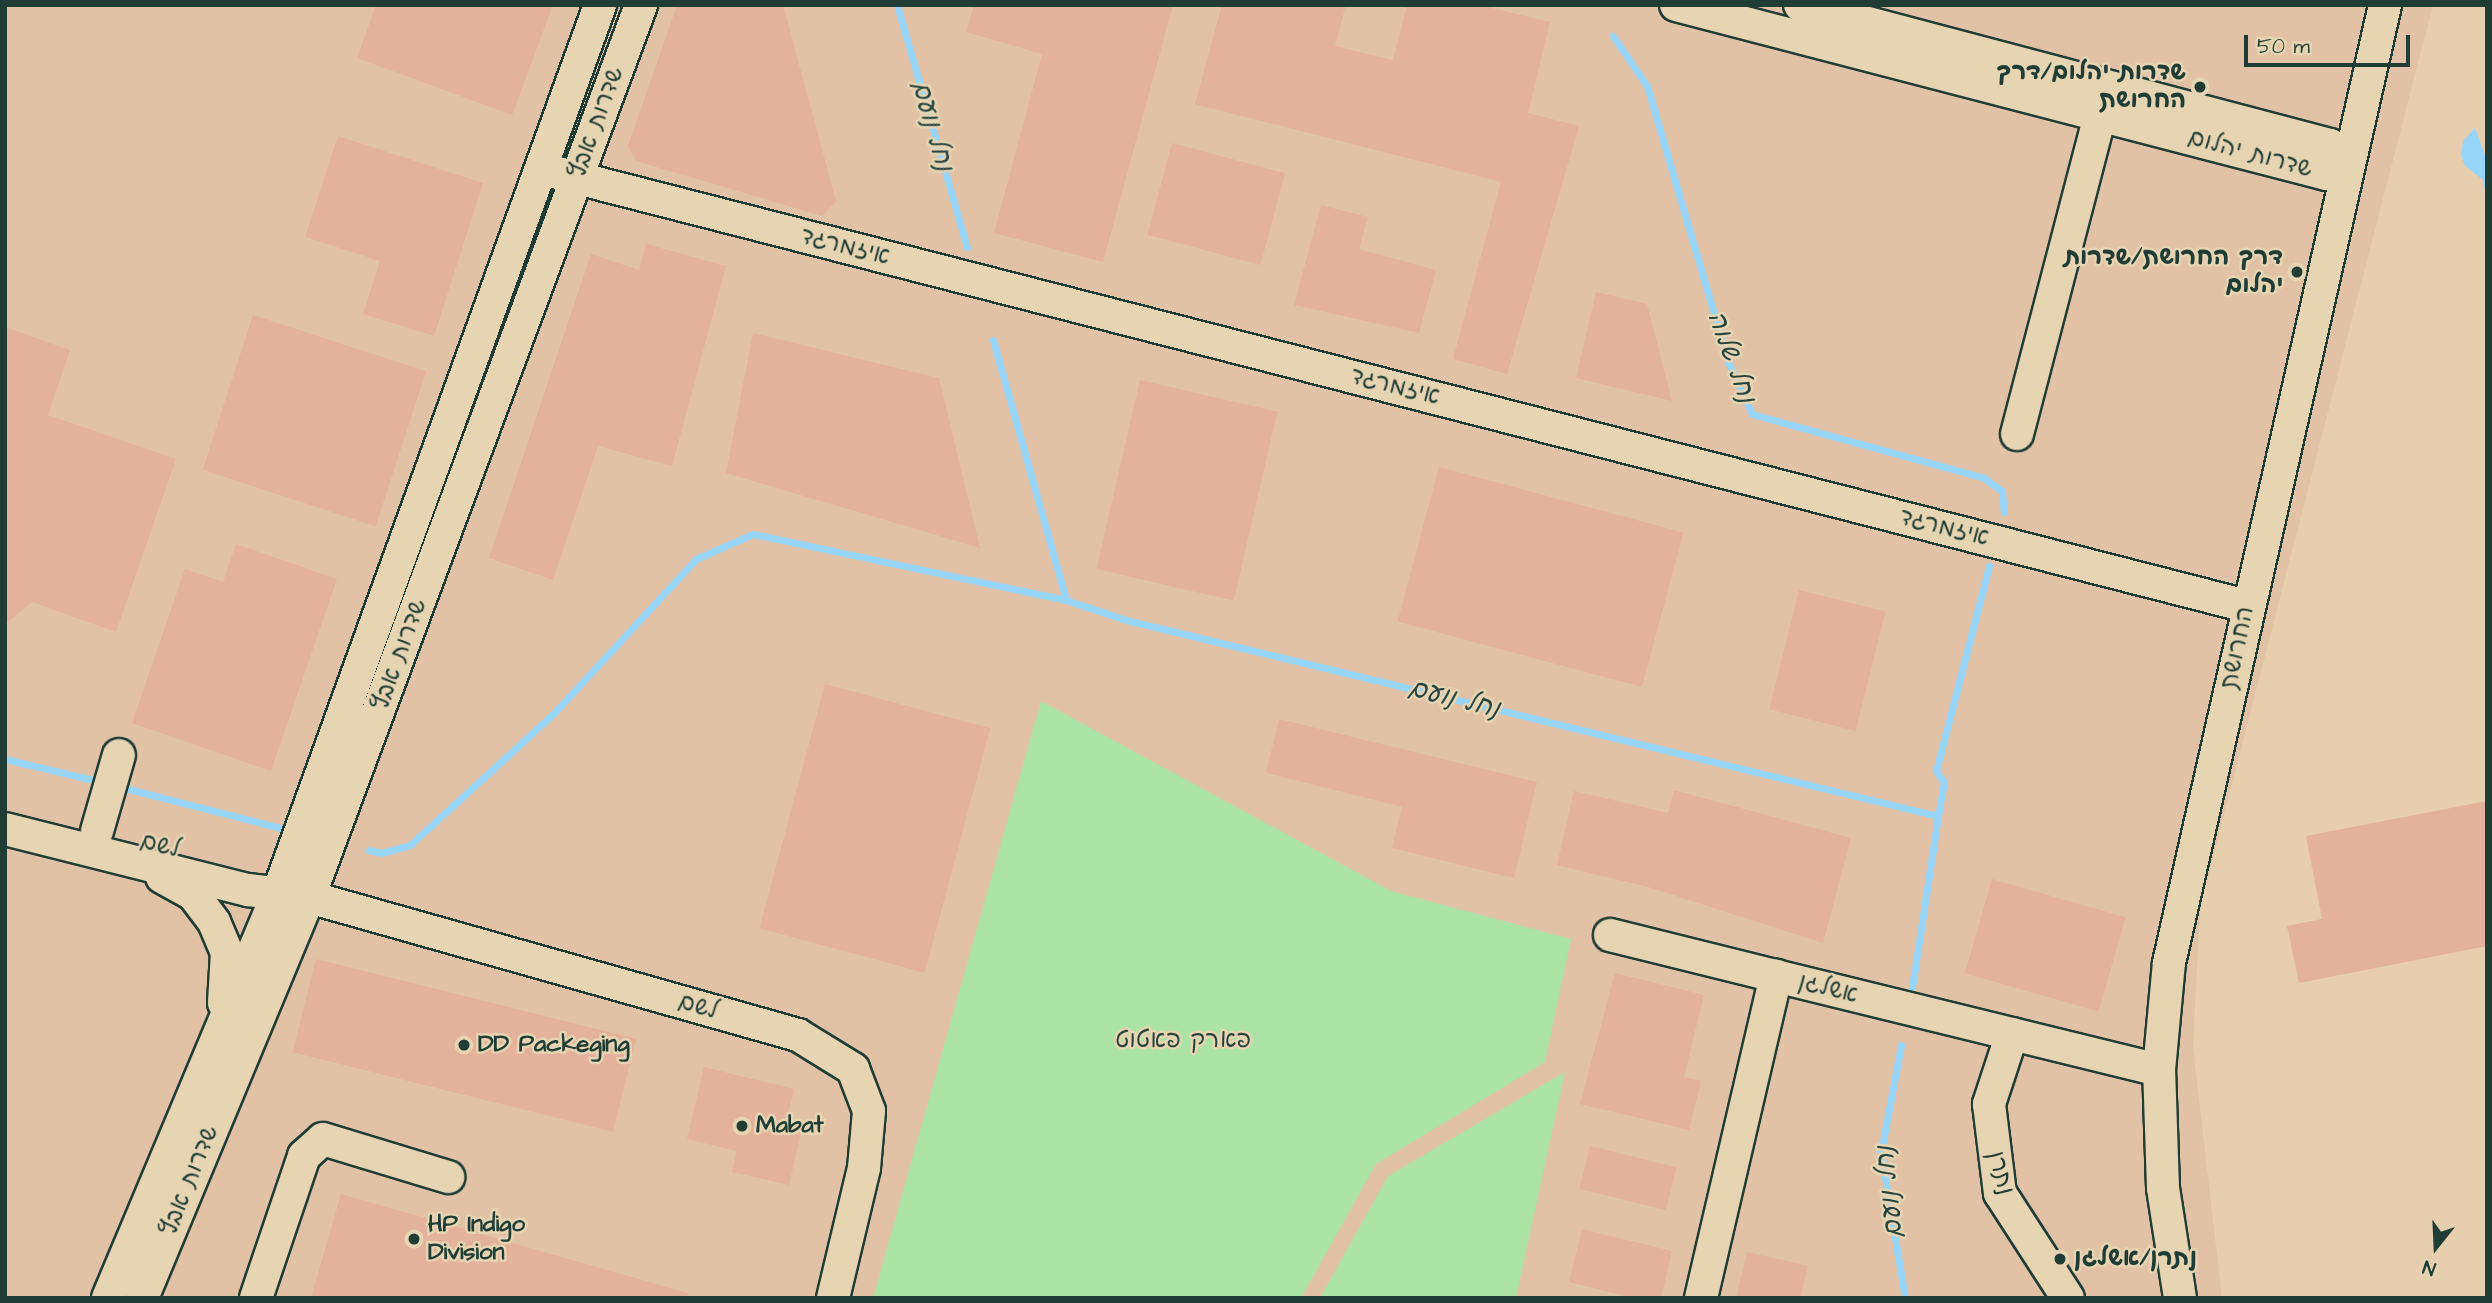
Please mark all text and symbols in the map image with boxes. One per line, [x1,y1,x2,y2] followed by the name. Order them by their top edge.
[2247,21,2413,65] scale bar
[2257,32,2310,61] text: 50 m
[1997,59,2186,115] place label: שדרות יהלום/דרך החרושת
[564,63,630,183] street label: שדרות אבץ
[904,77,960,175] water label: נחל נועם
[2192,79,2208,95] marker: שדרות יהלום/דרך החרושת
[2185,124,2315,184] street label: שדרות יהלום
[797,222,893,272] street label: איזמרגד
[2064,244,2283,300] place label: דרך החרושת/שדרות יהלום
[2289,264,2305,280] marker: דרך החרושת/שדרות יהלום
[1700,307,1762,407] water label: נחל שלוה
[1347,362,1443,412] street label: איזמרגד
[1896,503,1992,553] street label: איזמרגד
[367,595,433,715] street label: שדרות אבץ
[2215,604,2261,692] street label: החרושת
[1405,673,1503,725] water label: נחל נועם
[137,827,183,865] street label: לשם
[1795,968,1861,1010] street label: אשלגן
[675,988,721,1026] street label: לשם
[1115,1027,1251,1055] park label: פארק פאטוט
[478,1031,630,1059] place label: DD Packeging
[456,1037,472,1053] marker: DD Packeging
[756,1112,823,1140] place label: Mabat
[734,1118,750,1134] marker: Mabat
[155,1122,225,1240] street label: שדרות אבץ
[1870,1144,1910,1240] water label: נחל נועם
[1980,1148,2020,1198] street label: נתרן
[428,1211,525,1267] place label: HP Indigo Division
[2401,1212,2471,1282] north arrow
[406,1231,422,1247] marker: HP Indigo Division
[2074,1245,2197,1273] place label: נתרן/אשלגן
[2052,1251,2068,1267] marker: נתרן/אשלגן
[2420,1253,2439,1282] text: N

